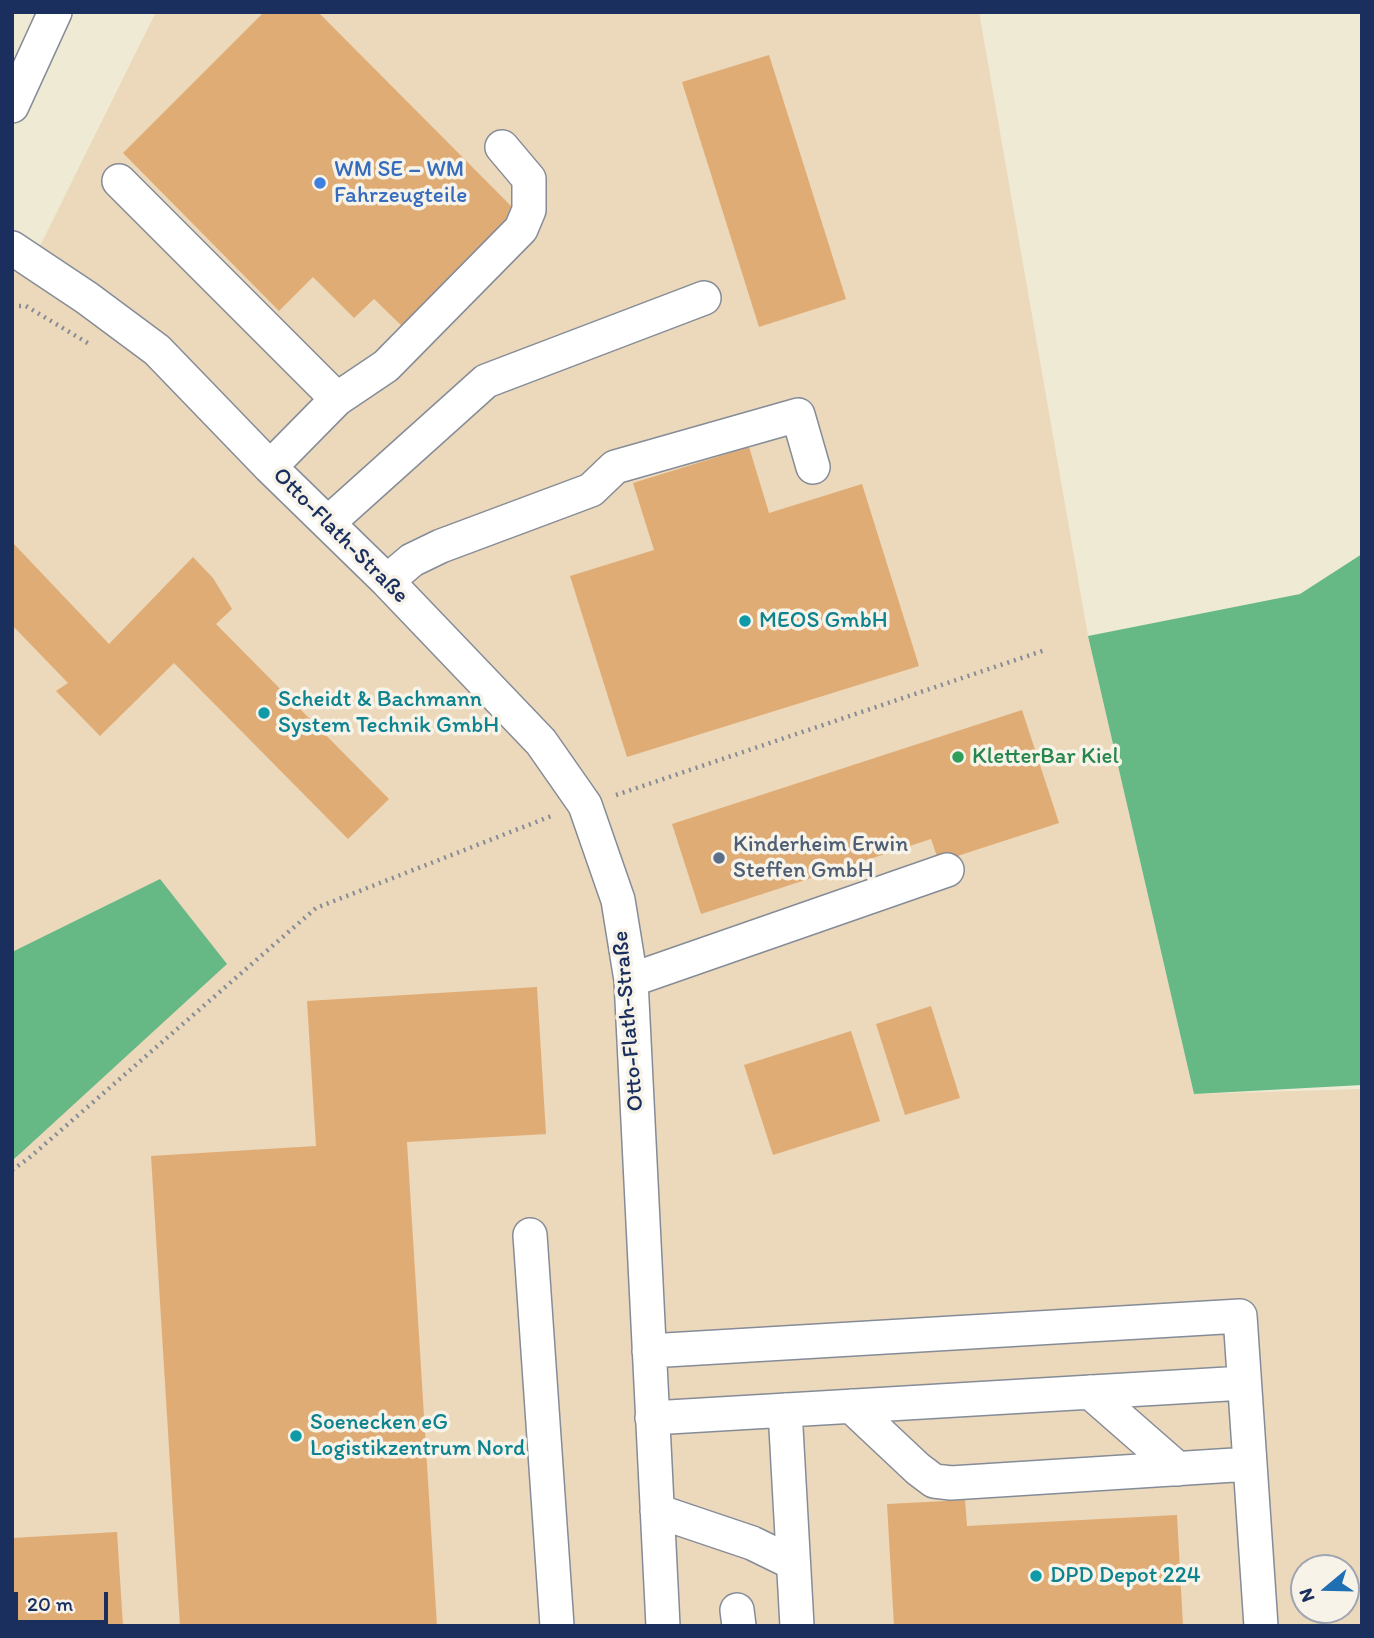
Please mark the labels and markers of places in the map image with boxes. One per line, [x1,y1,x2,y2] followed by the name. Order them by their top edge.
[334,156,467,210] place label: WM SE – WM Fahrzeugteile
[312,175,328,191] marker: WM SE – WM Fahrzeugteile
[759,607,888,635] place label: MEOS GmbH
[737,613,753,629] marker: MEOS GmbH
[278,686,499,740] place label: Scheidt & Bachmann System Technik GmbH
[256,705,272,721] marker: Scheidt & Bachmann System Technik GmbH
[972,743,1119,771] place label: KletterBar Kiel
[950,749,966,765] marker: KletterBar Kiel
[733,831,908,885] place label: Kinderheim Erwin Steffen GmbH
[711,850,727,866] marker: Kinderheim Erwin Steffen GmbH
[310,1409,525,1463] place label: Soenecken eG Logistikzentrum Nord
[288,1428,304,1444] marker: Soenecken eG Logistikzentrum Nord
[1050,1562,1201,1590] place label: DPD Depot 224
[1028,1568,1044,1584] marker: DPD Depot 224

